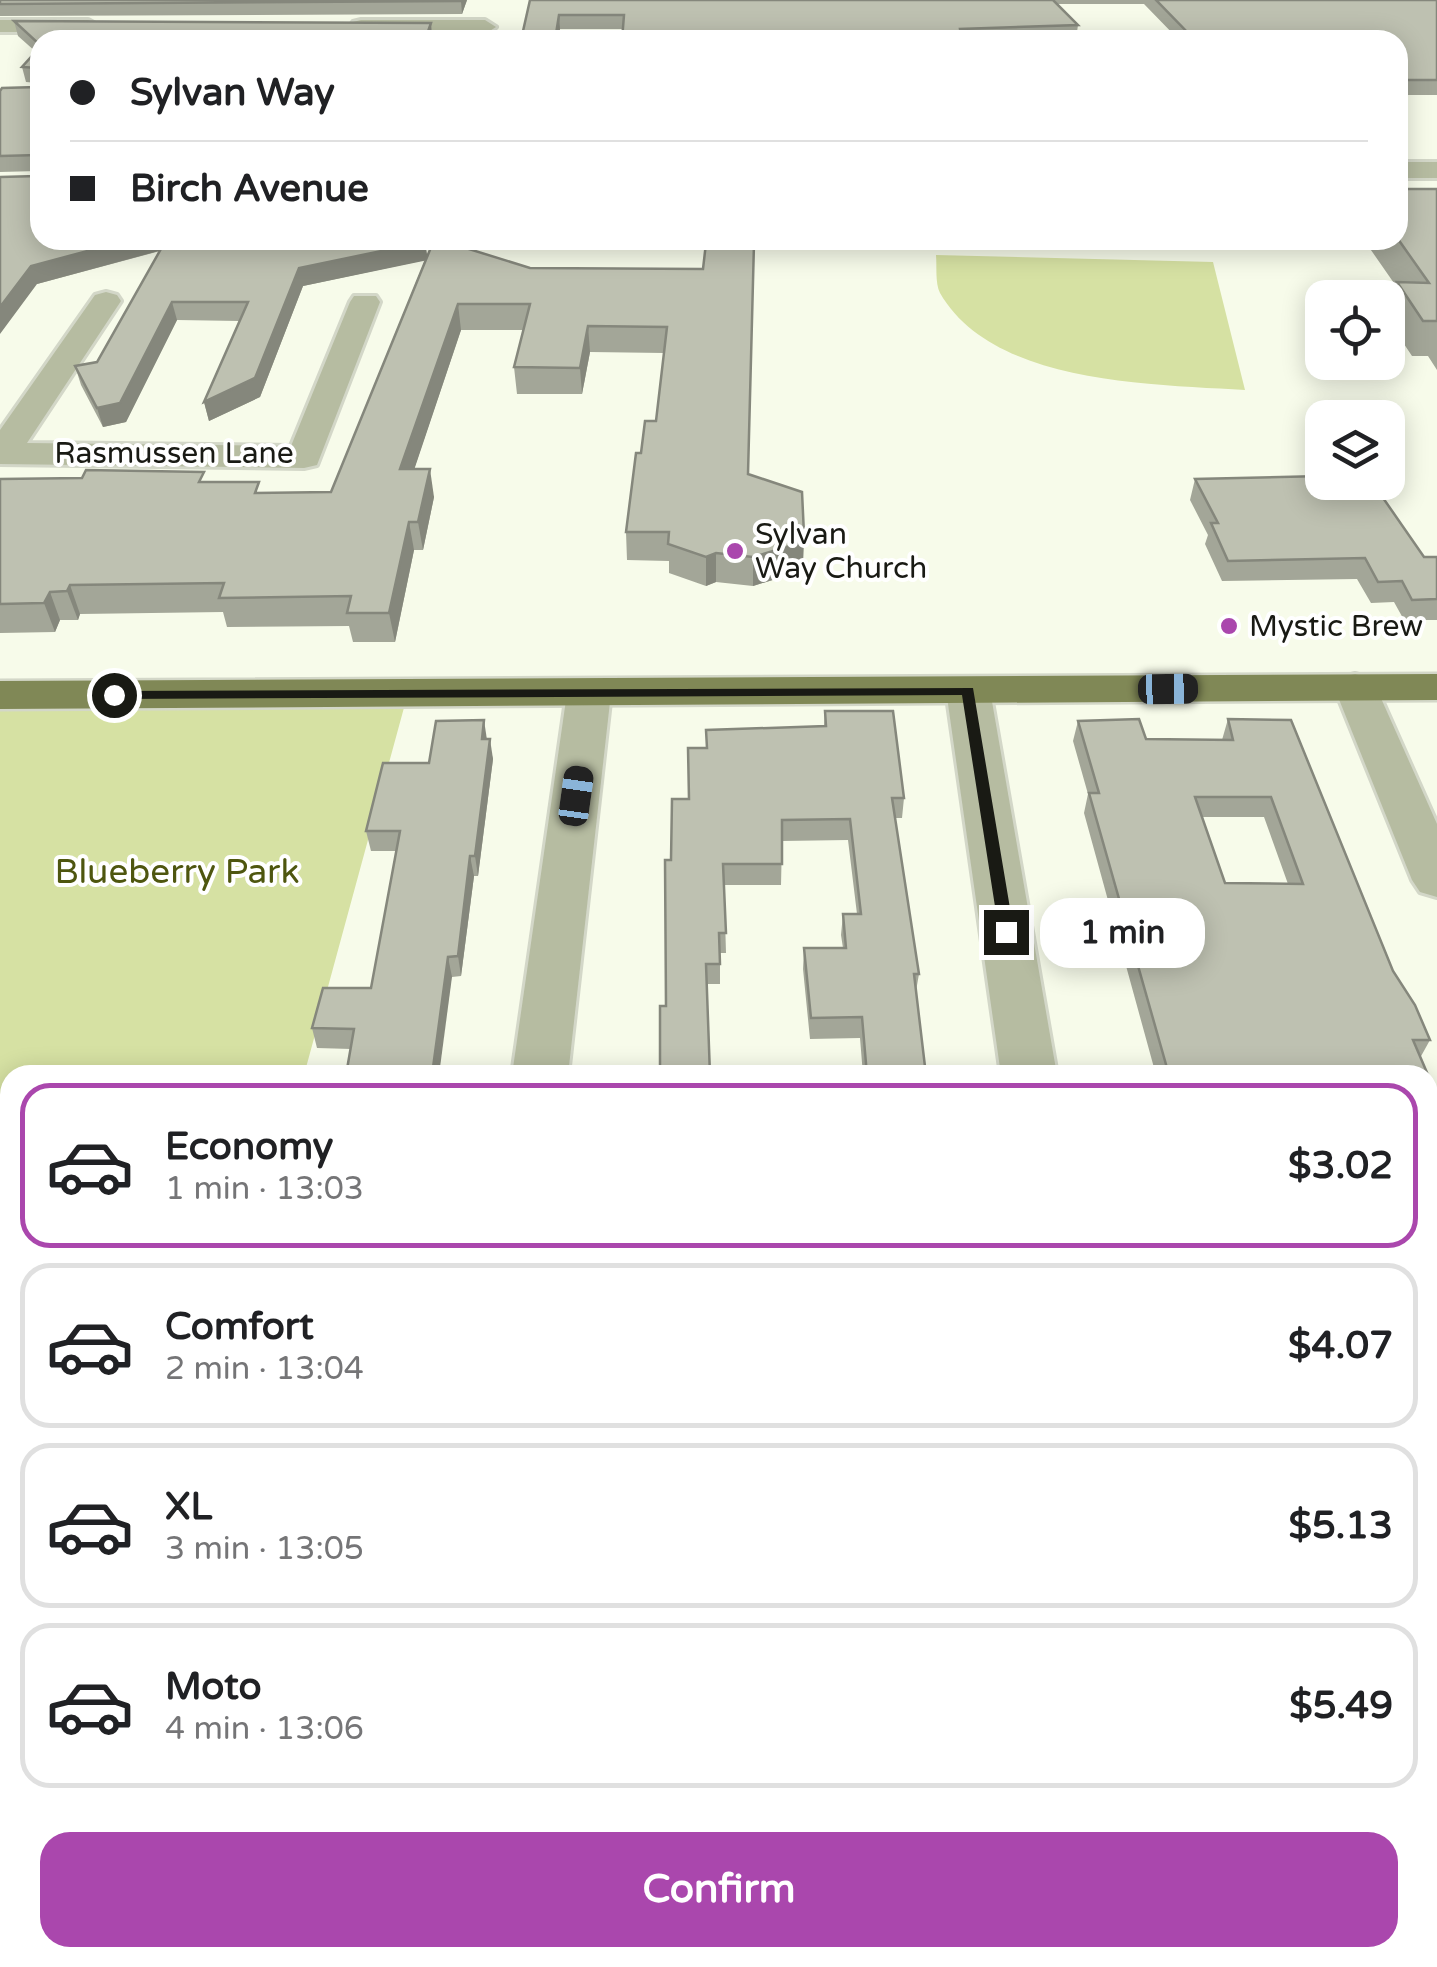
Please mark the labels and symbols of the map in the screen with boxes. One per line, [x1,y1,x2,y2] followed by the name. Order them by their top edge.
[54,435,294,472] street label: Rasmussen Lane
[755,516,927,587] place label: Sylvan Way Church
[724,540,746,562] marker: Sylvan Way Church
[1249,608,1423,645] place label: Mystic Brew
[1218,615,1240,637] marker: Mystic Brew
[92,673,137,718] route start
[1138,673,1198,705] car
[557,764,595,828] car
[54,851,300,893] park label: Blueberry Park
[1041,897,1206,967] callout: 1 min
[984,910,1029,955] route end

